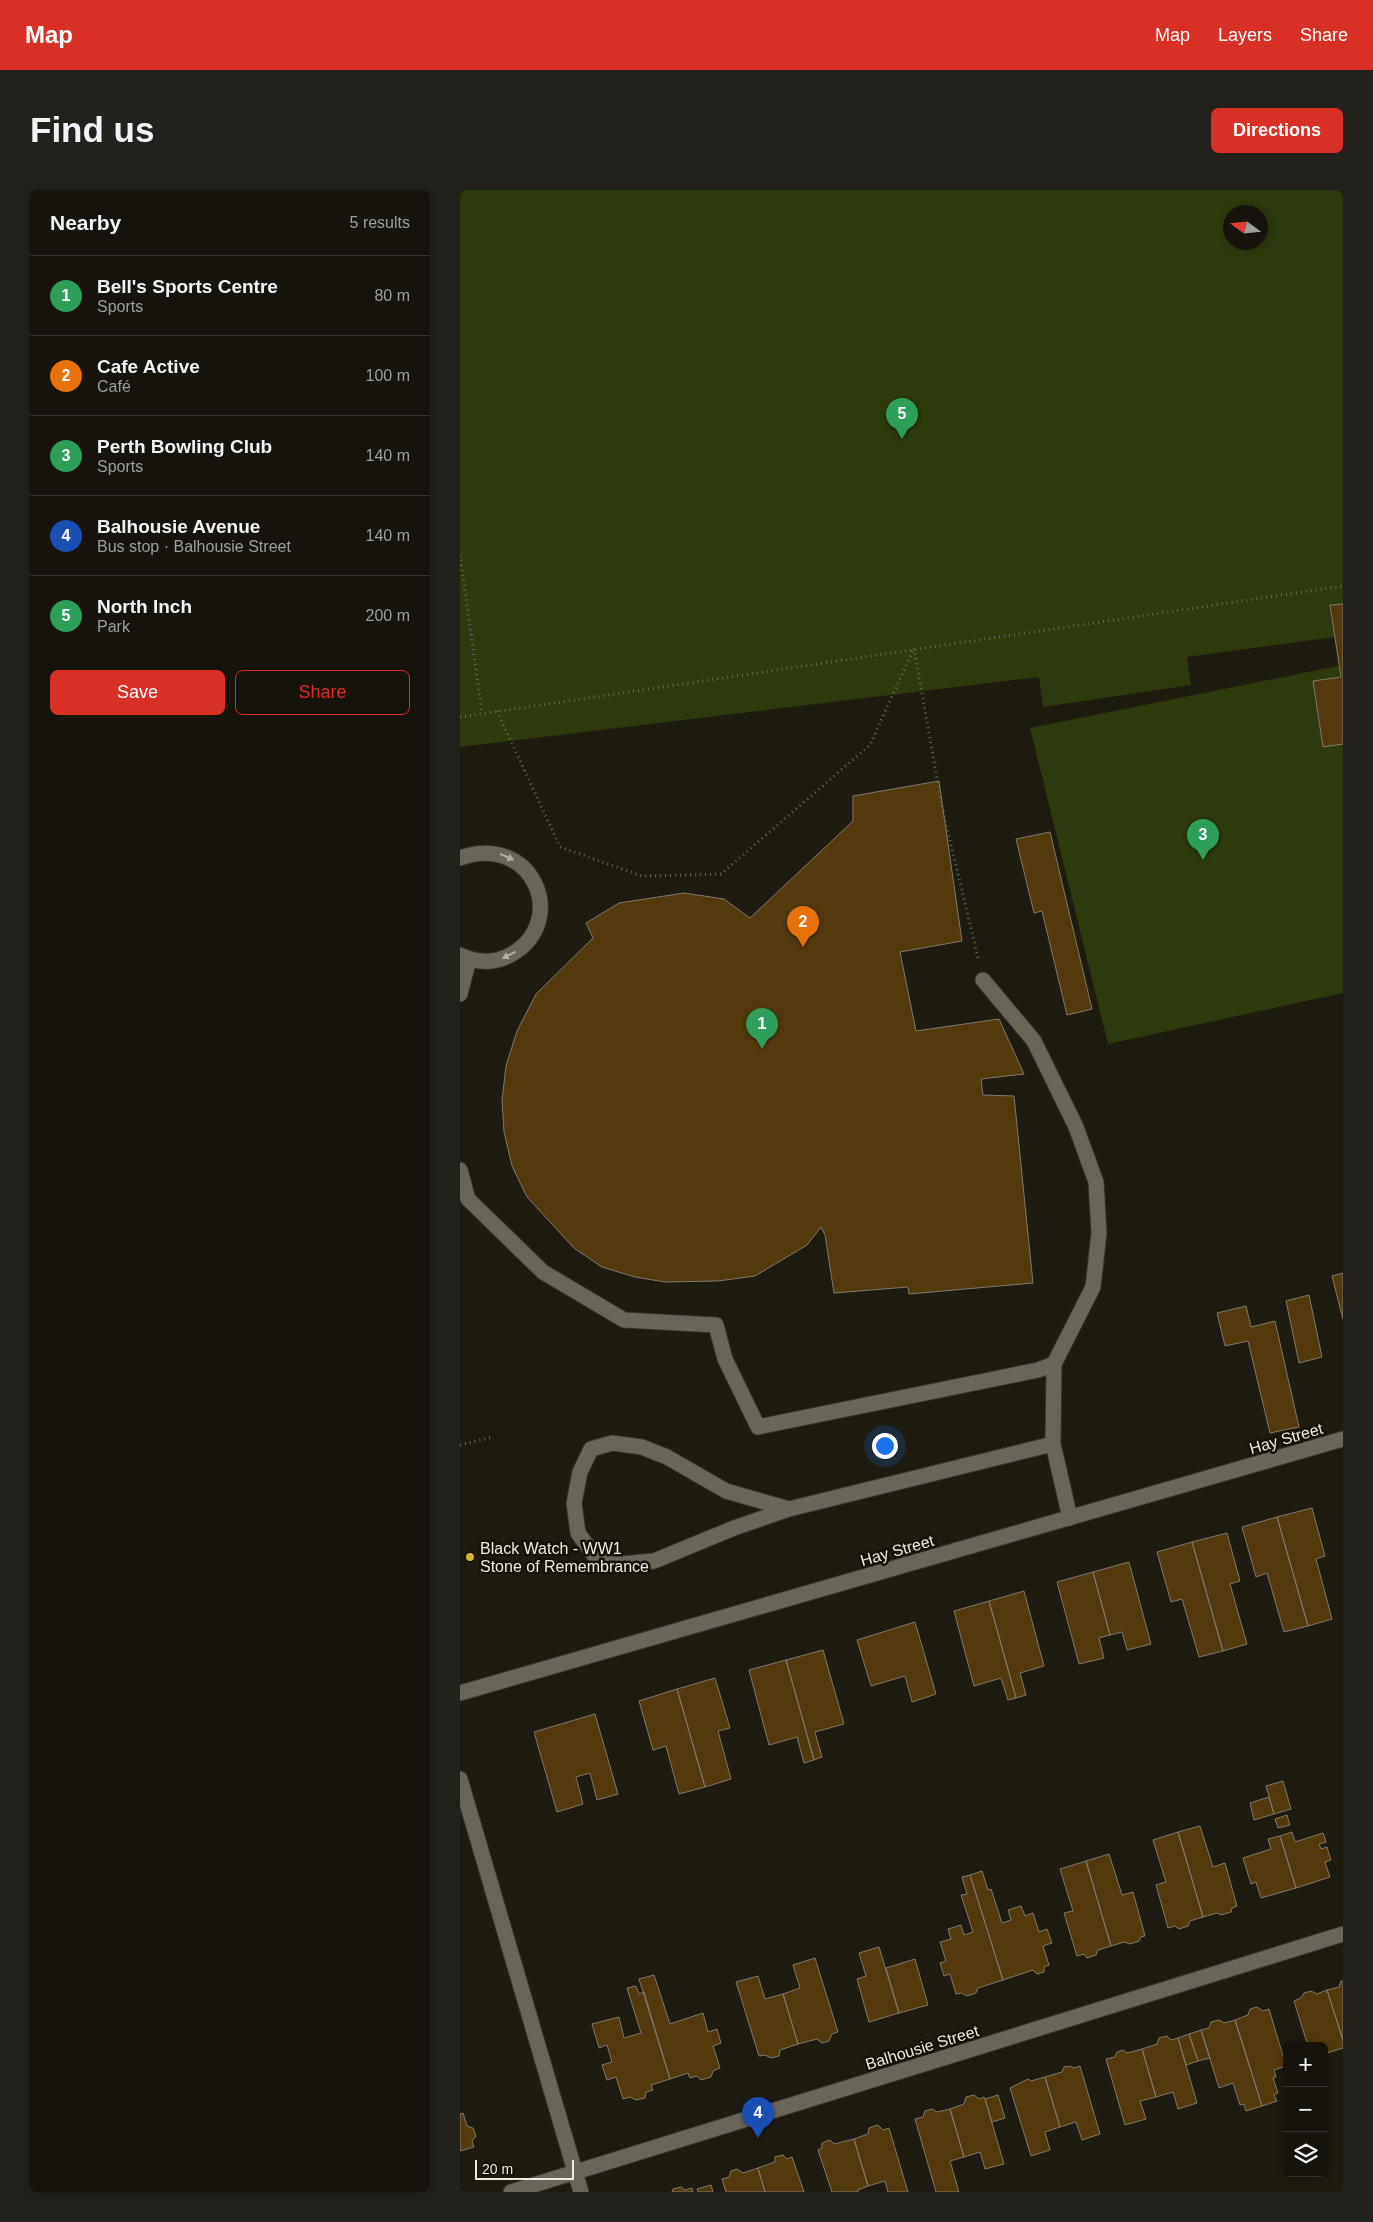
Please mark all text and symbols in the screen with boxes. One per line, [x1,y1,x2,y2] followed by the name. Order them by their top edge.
[25,21,73,48] text: Map
[1155,25,1190,45] text: Map
[1218,25,1272,45] text: Layers
[1300,25,1348,45] text: Share
[1211,108,1343,153] button: Directions
[30,110,154,149] text: Find us
[1223,205,1268,250] north arrow
[50,211,121,234] text: Nearby
[350,214,410,231] text: 5 results
[97,276,278,297] text: Bell's Sports Centre
[62,287,70,304] text: 1
[374,287,410,304] text: 80 m
[97,298,143,315] text: Sports
[97,356,200,377] text: Cafe Active
[62,367,70,384] text: 2
[366,367,410,384] text: 100 m
[97,378,131,395] text: Café
[886,398,918,439] pin: 5
[97,436,272,457] text: Perth Bowling Club
[62,447,70,464] text: 3
[366,447,410,464] text: 140 m
[97,458,143,475] text: Sports
[97,516,260,537] text: Balhousie Avenue
[62,527,70,544] text: 4
[366,527,410,544] text: 140 m
[97,538,291,555] text: Bus stop · Balhousie Street
[97,596,192,617] text: North Inch
[62,607,70,624] text: 5
[366,607,410,624] text: 200 m
[97,618,130,635] text: Park
[50,670,225,715] button: Save
[235,670,410,715] button: Share
[1187,819,1219,860] pin: 3
[500,854,514,862] one-way arrow
[787,906,819,947] pin: 2
[501,951,516,959] one-way arrow
[746,1008,778,1049] pin: 1
[1247,1420,1325,1457] street label: Hay Street
[872,1433,898,1459] your location
[858,1532,936,1569] street label: Hay Street
[480,1540,649,1575] place label: Black Watch - WW1 Stone of Remembrance
[464,1551,476,1563] marker: Black Watch - WW1 Stone of Remembrance
[864,2022,981,2073] street label: Balhousie Street
[1283,2042,1328,2177] map controls
[1283,2042,1328,2087] button: +
[1283,2087,1328,2132] button: −
[742,2097,774,2138] pin: 4
[1283,2132,1328,2177] button: layers
[475,2157,574,2180] scale bar
[482,2161,513,2177] text: 20 m

